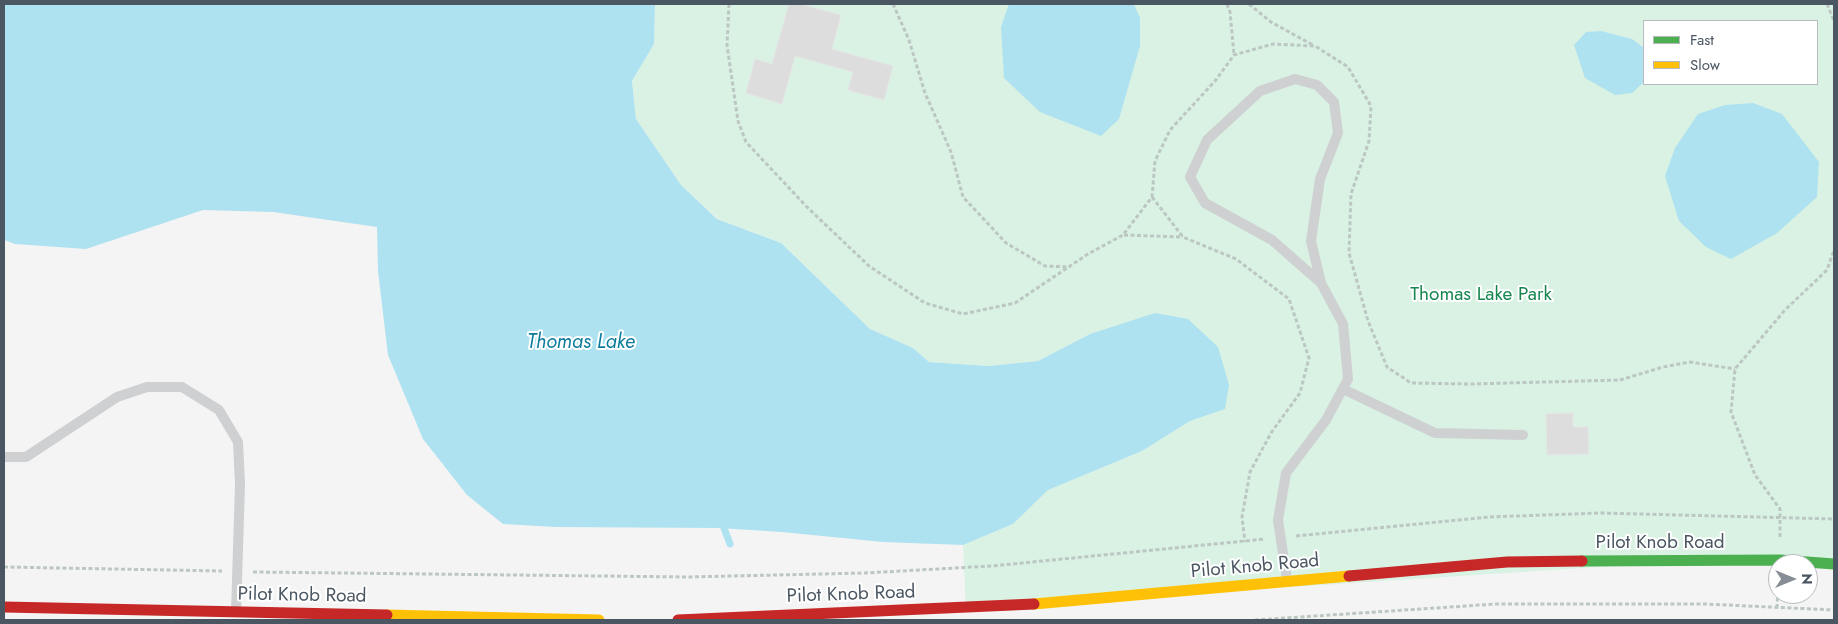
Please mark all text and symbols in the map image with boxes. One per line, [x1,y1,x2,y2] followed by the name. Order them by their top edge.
[1643,20,1818,85] legend
[1690,29,1714,51] text: Fast
[1690,54,1720,76] text: Slow
[1410,284,1552,306] park label: Thomas Lake Park
[527,331,635,355] water label: Thomas Lake
[1596,532,1724,554] street label: Pilot Knob Road
[1190,550,1320,584] street label: Pilot Knob Road
[1768,554,1818,604] north arrow
[1797,573,1817,585] text: N
[786,581,916,609] street label: Pilot Knob Road
[237,583,367,609] street label: Pilot Knob Road

